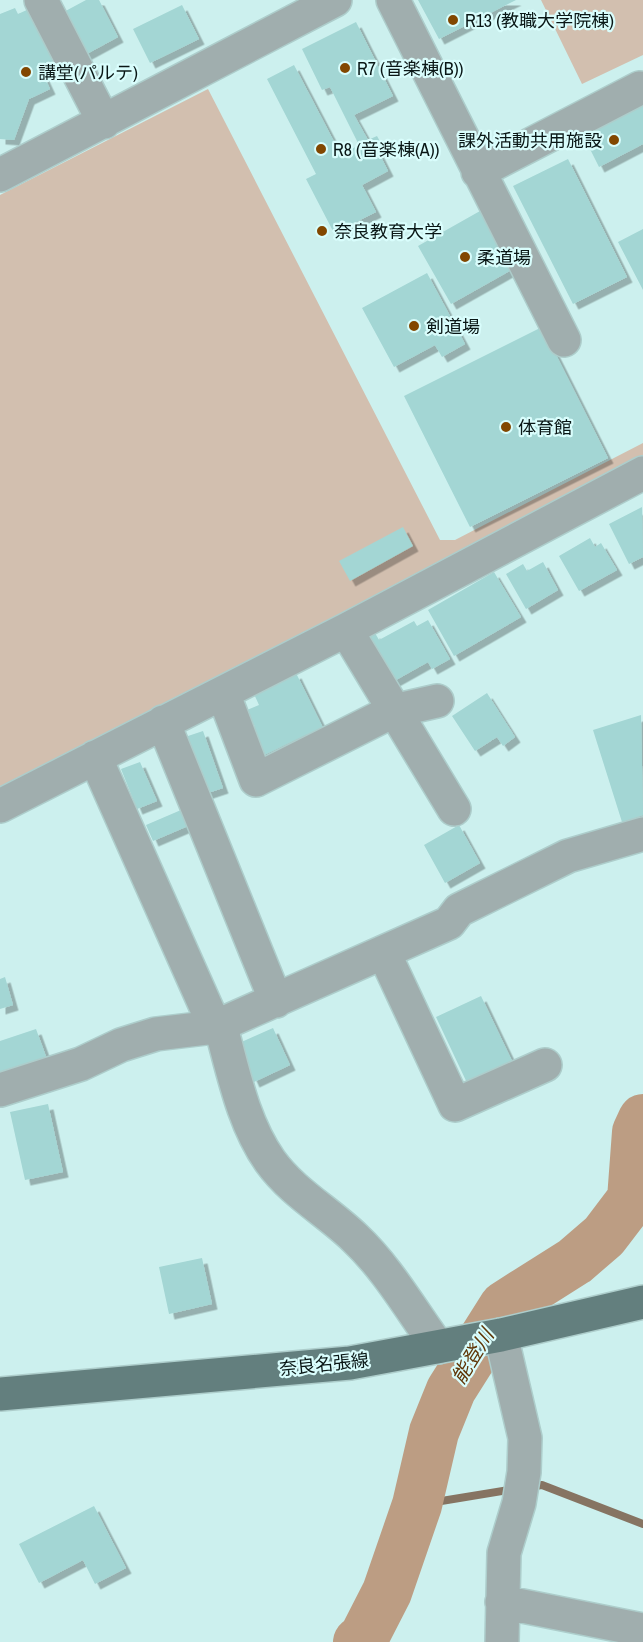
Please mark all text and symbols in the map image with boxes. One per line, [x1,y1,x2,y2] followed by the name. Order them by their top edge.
[465,8,614,33] place label: R13 (教職大学院棟)
[446,13,460,27] marker: R13 (教職大学院棟)
[357,56,464,81] place label: R7 (音楽棟(B))
[38,60,138,85] place label: 講堂(パルテ)
[338,61,352,75] marker: R7 (音楽棟(B))
[19,65,33,79] marker: 講堂(パルテ)
[458,128,602,153] place label: 課外活動共用施設
[607,133,621,147] marker: 課外活動共用施設
[333,137,440,162] place label: R8 (音楽棟(A))
[314,142,328,156] marker: R8 (音楽棟(A))
[334,219,442,244] place label: 奈良教育大学
[315,224,329,238] marker: 奈良教育大学
[477,245,531,270] place label: 柔道場
[458,250,472,264] marker: 柔道場
[426,314,480,339] place label: 剣道場
[407,319,421,333] marker: 剣道場
[518,415,572,440] place label: 体育館
[499,420,513,434] marker: 体育館
[445,1322,500,1389] water label: 能登川
[278,1347,370,1381] street label: 奈良名張線

